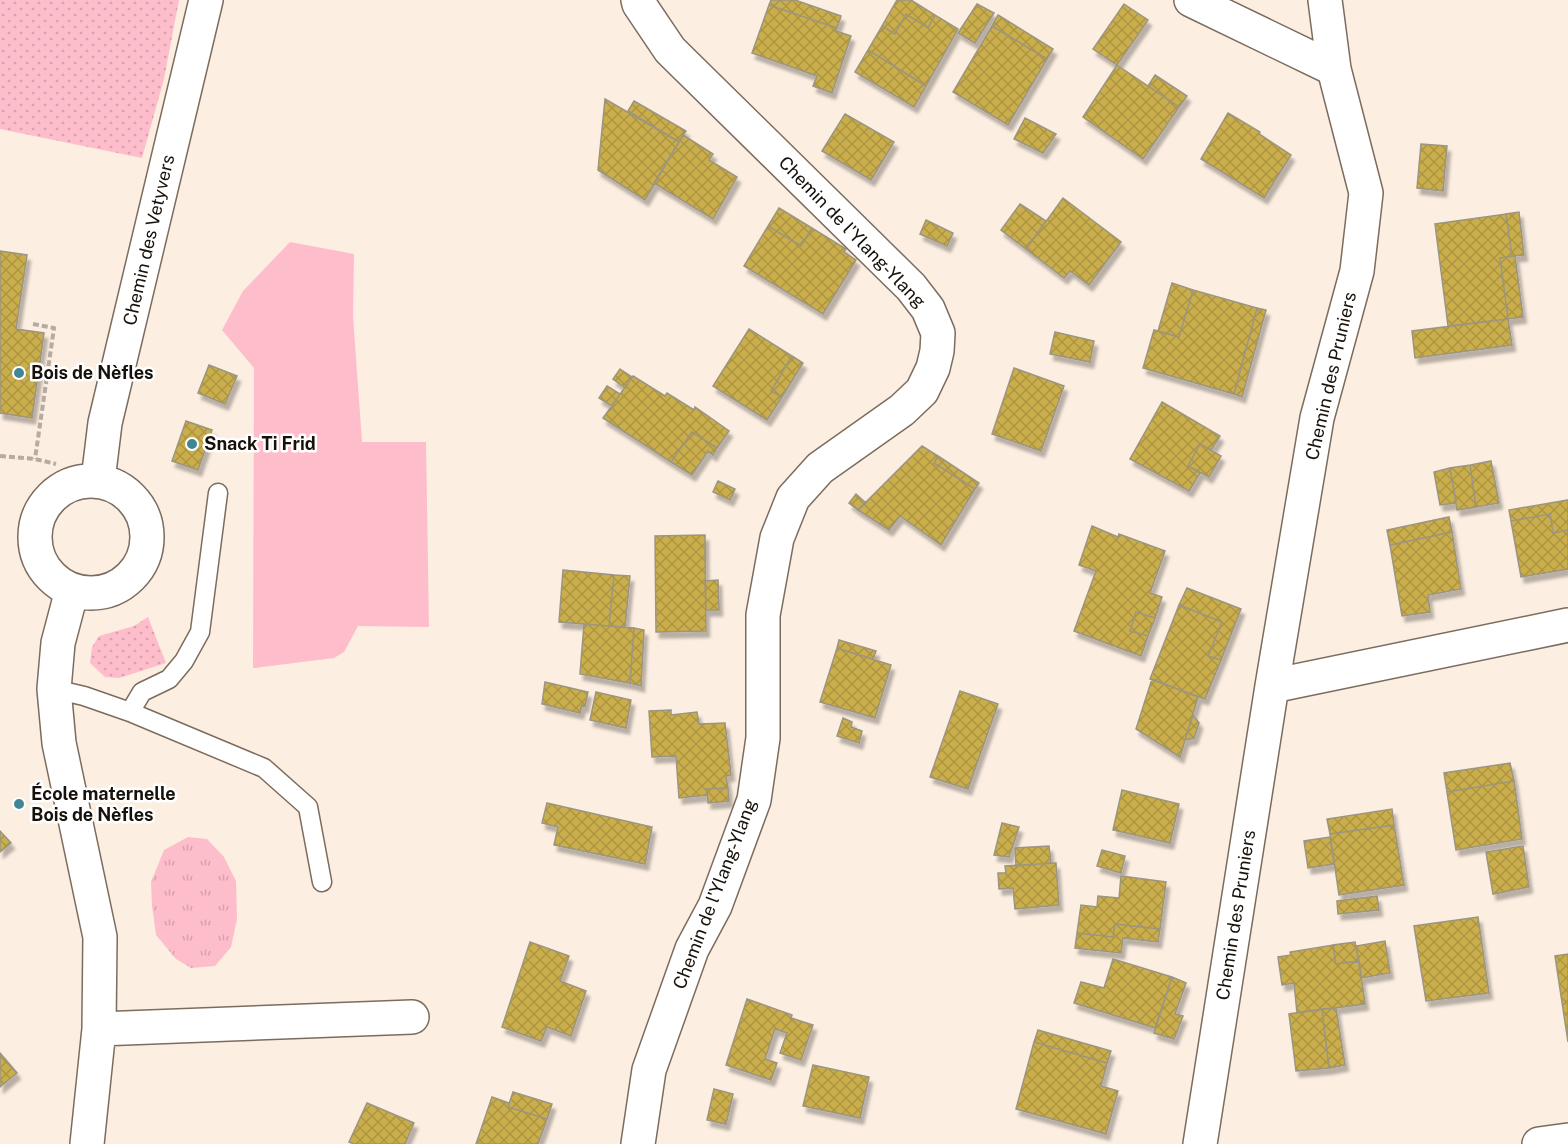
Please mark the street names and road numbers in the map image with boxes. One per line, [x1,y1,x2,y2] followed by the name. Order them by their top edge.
[119,152,178,327] street label: Chemin des Vetyvers
[775,152,930,312] street label: Chemin de l'Ylang-Ylang
[1301,290,1360,462] street label: Chemin des Pruniers
[668,796,761,992] street label: Chemin de l'Ylang-Ylang
[1212,828,1259,1002] street label: Chemin des Pruniers

